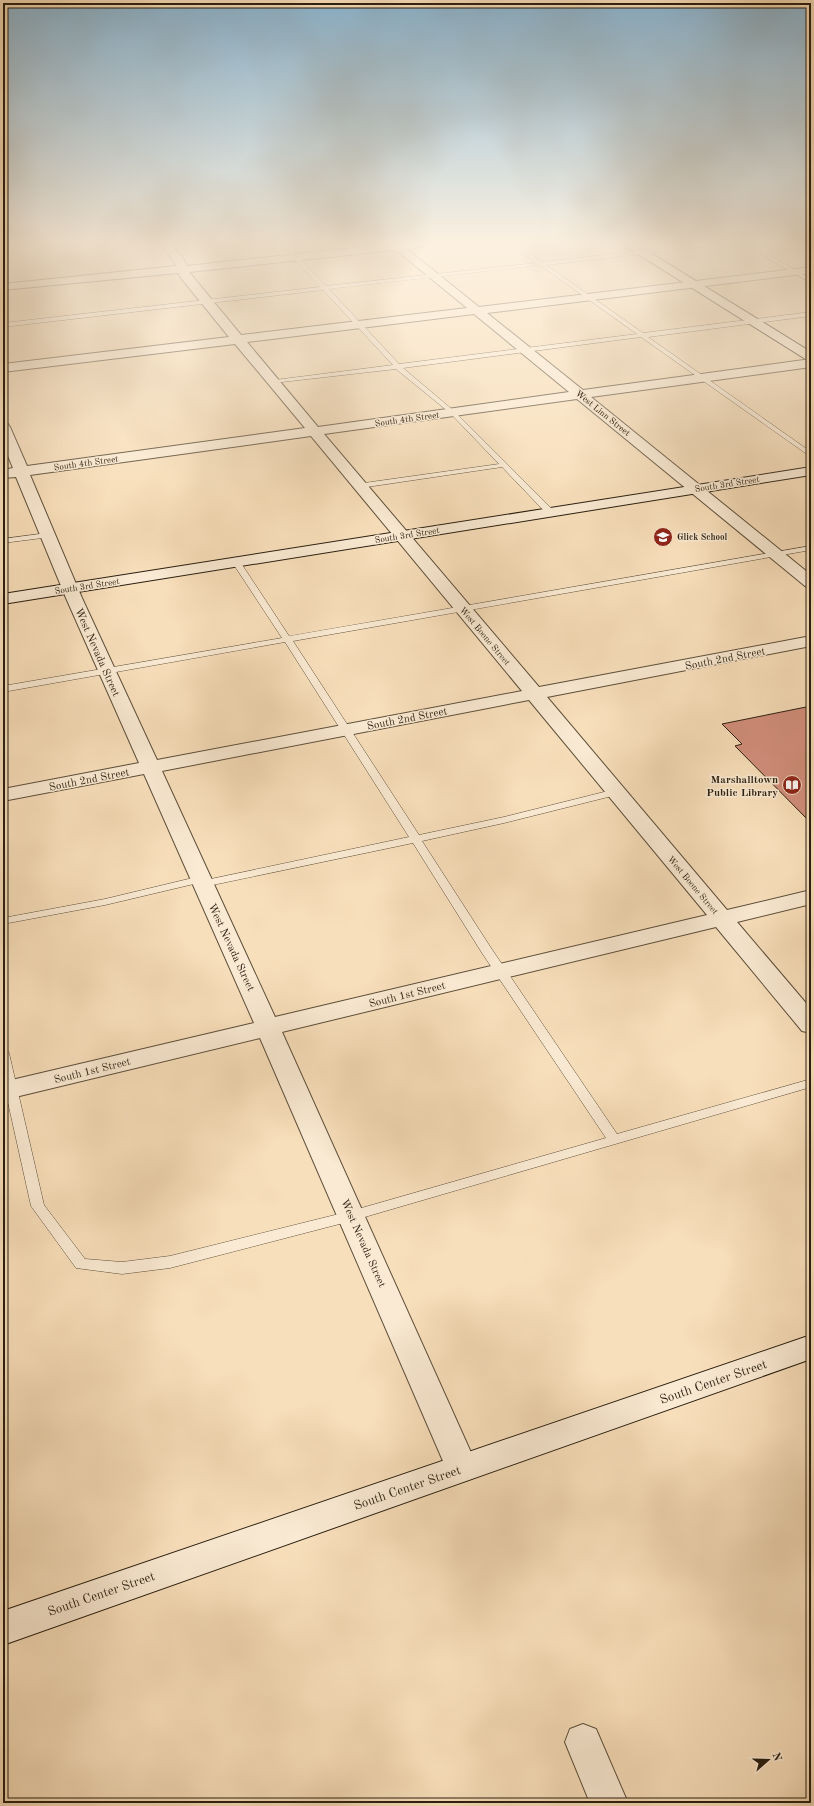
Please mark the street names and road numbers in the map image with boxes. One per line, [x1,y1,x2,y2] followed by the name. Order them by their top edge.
[574,389,632,438] street label: West Linn Street
[374,411,440,428] street label: South 4th Street
[53,455,119,472] street label: South 4th Street
[694,475,760,494] street label: South 3rd Street
[374,526,440,545] street label: South 3rd Street
[54,577,120,596] street label: South 3rd Street
[458,605,512,667] street label: West Boone Street
[72,607,121,699] street label: West Nevada Street
[684,646,766,673] street label: South 2nd Street
[366,706,448,733] street label: South 2nd Street
[48,767,130,794] street label: South 2nd Street
[666,854,720,916] street label: West Boone Street
[206,902,256,993] street label: West Nevada Street
[368,981,447,1010] street label: South 1st Street
[53,1057,132,1086] street label: South 1st Street
[338,1198,387,1290] street label: West Nevada Street
[658,1358,769,1407] street label: South Center Street
[352,1464,463,1513] street label: South Center Street
[46,1570,157,1619] street label: South Center Street

